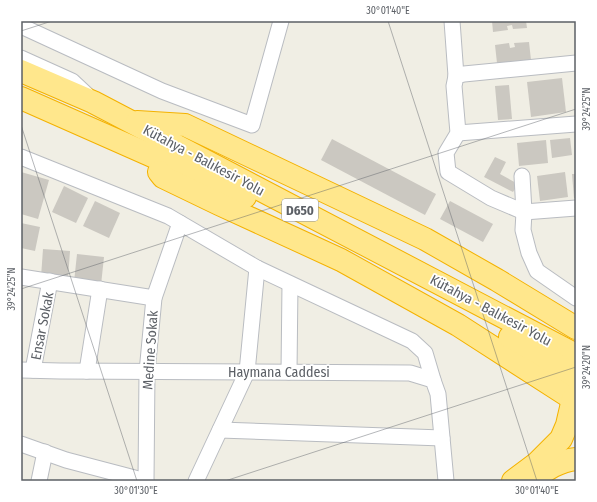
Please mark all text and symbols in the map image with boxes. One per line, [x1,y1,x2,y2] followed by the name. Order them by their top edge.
[366,5,410,17] text: 30°01'40"E
[581,87,593,131] text: 39°24'25"N
[140,121,267,200] street label: Kütahya - Balıkesir Yolu
[282,199,318,221] road number: D650
[6,267,18,311] text: 39°24'25"N
[427,271,554,350] street label: Kütahya - Balıkesir Yolu
[28,290,57,361] street label: Ensar Sokak
[139,309,162,390] street label: Medine Sokak
[581,345,593,389] text: 39°24'20"N
[228,364,330,381] street label: Haymana Caddesi
[114,485,158,497] text: 30°01'30"E
[515,485,559,497] text: 30°01'40"E

